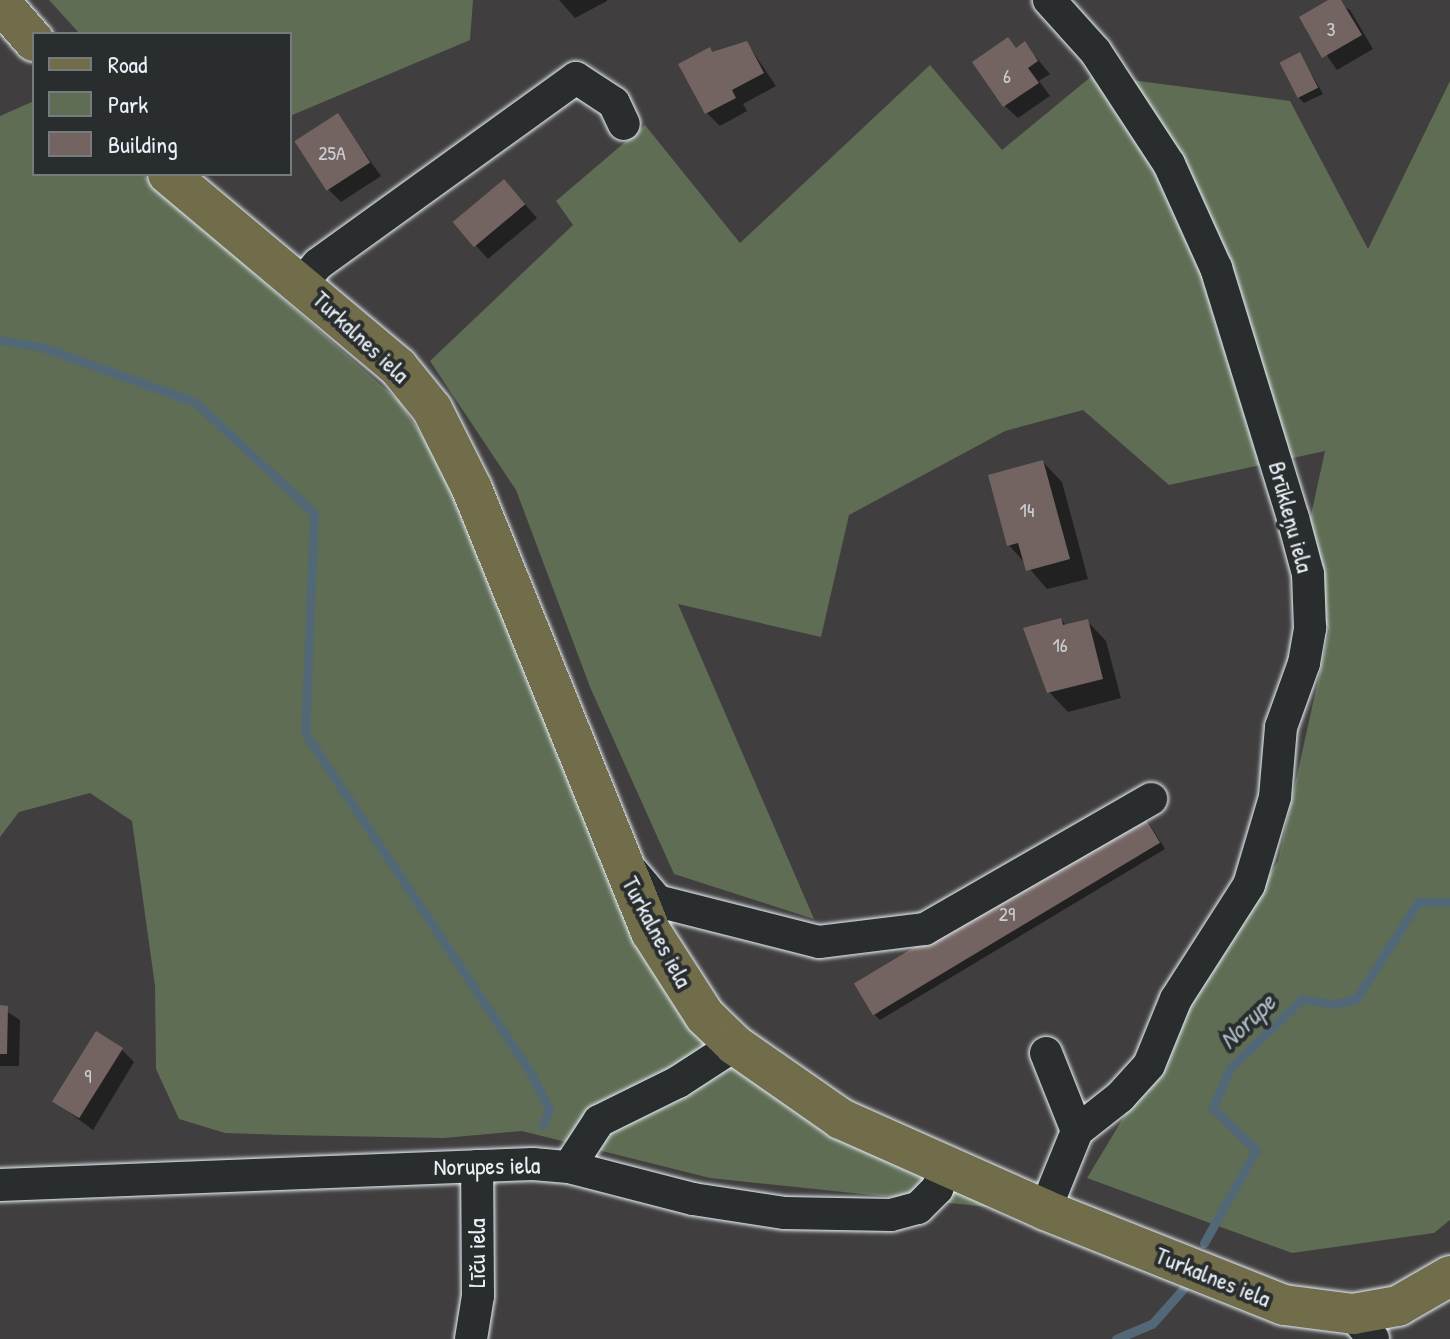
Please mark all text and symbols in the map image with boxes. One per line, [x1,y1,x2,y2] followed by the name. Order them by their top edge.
[1327,16,1335,40] house number: 3
[32,32,292,176] legend
[108,48,147,80] text: Road
[1003,63,1011,87] house number: 6
[108,88,148,120] text: Park
[108,128,178,160] text: Building
[318,140,346,164] house number: 25A
[307,285,415,389] street label: Turkalnes iela
[1262,458,1320,576] street label: Brūkleņu iela
[1020,497,1034,521] house number: 14
[1052,632,1068,656] house number: 16
[616,872,698,992] street label: Turkalnes iela
[999,901,1015,925] house number: 29
[1212,987,1282,1055] water label: Norupe
[84,1063,92,1087] house number: 9
[433,1151,541,1181] street label: Norupes iela
[463,1218,491,1288] street label: Līču iela
[1151,1241,1275,1313] street label: Turkalnes iela

